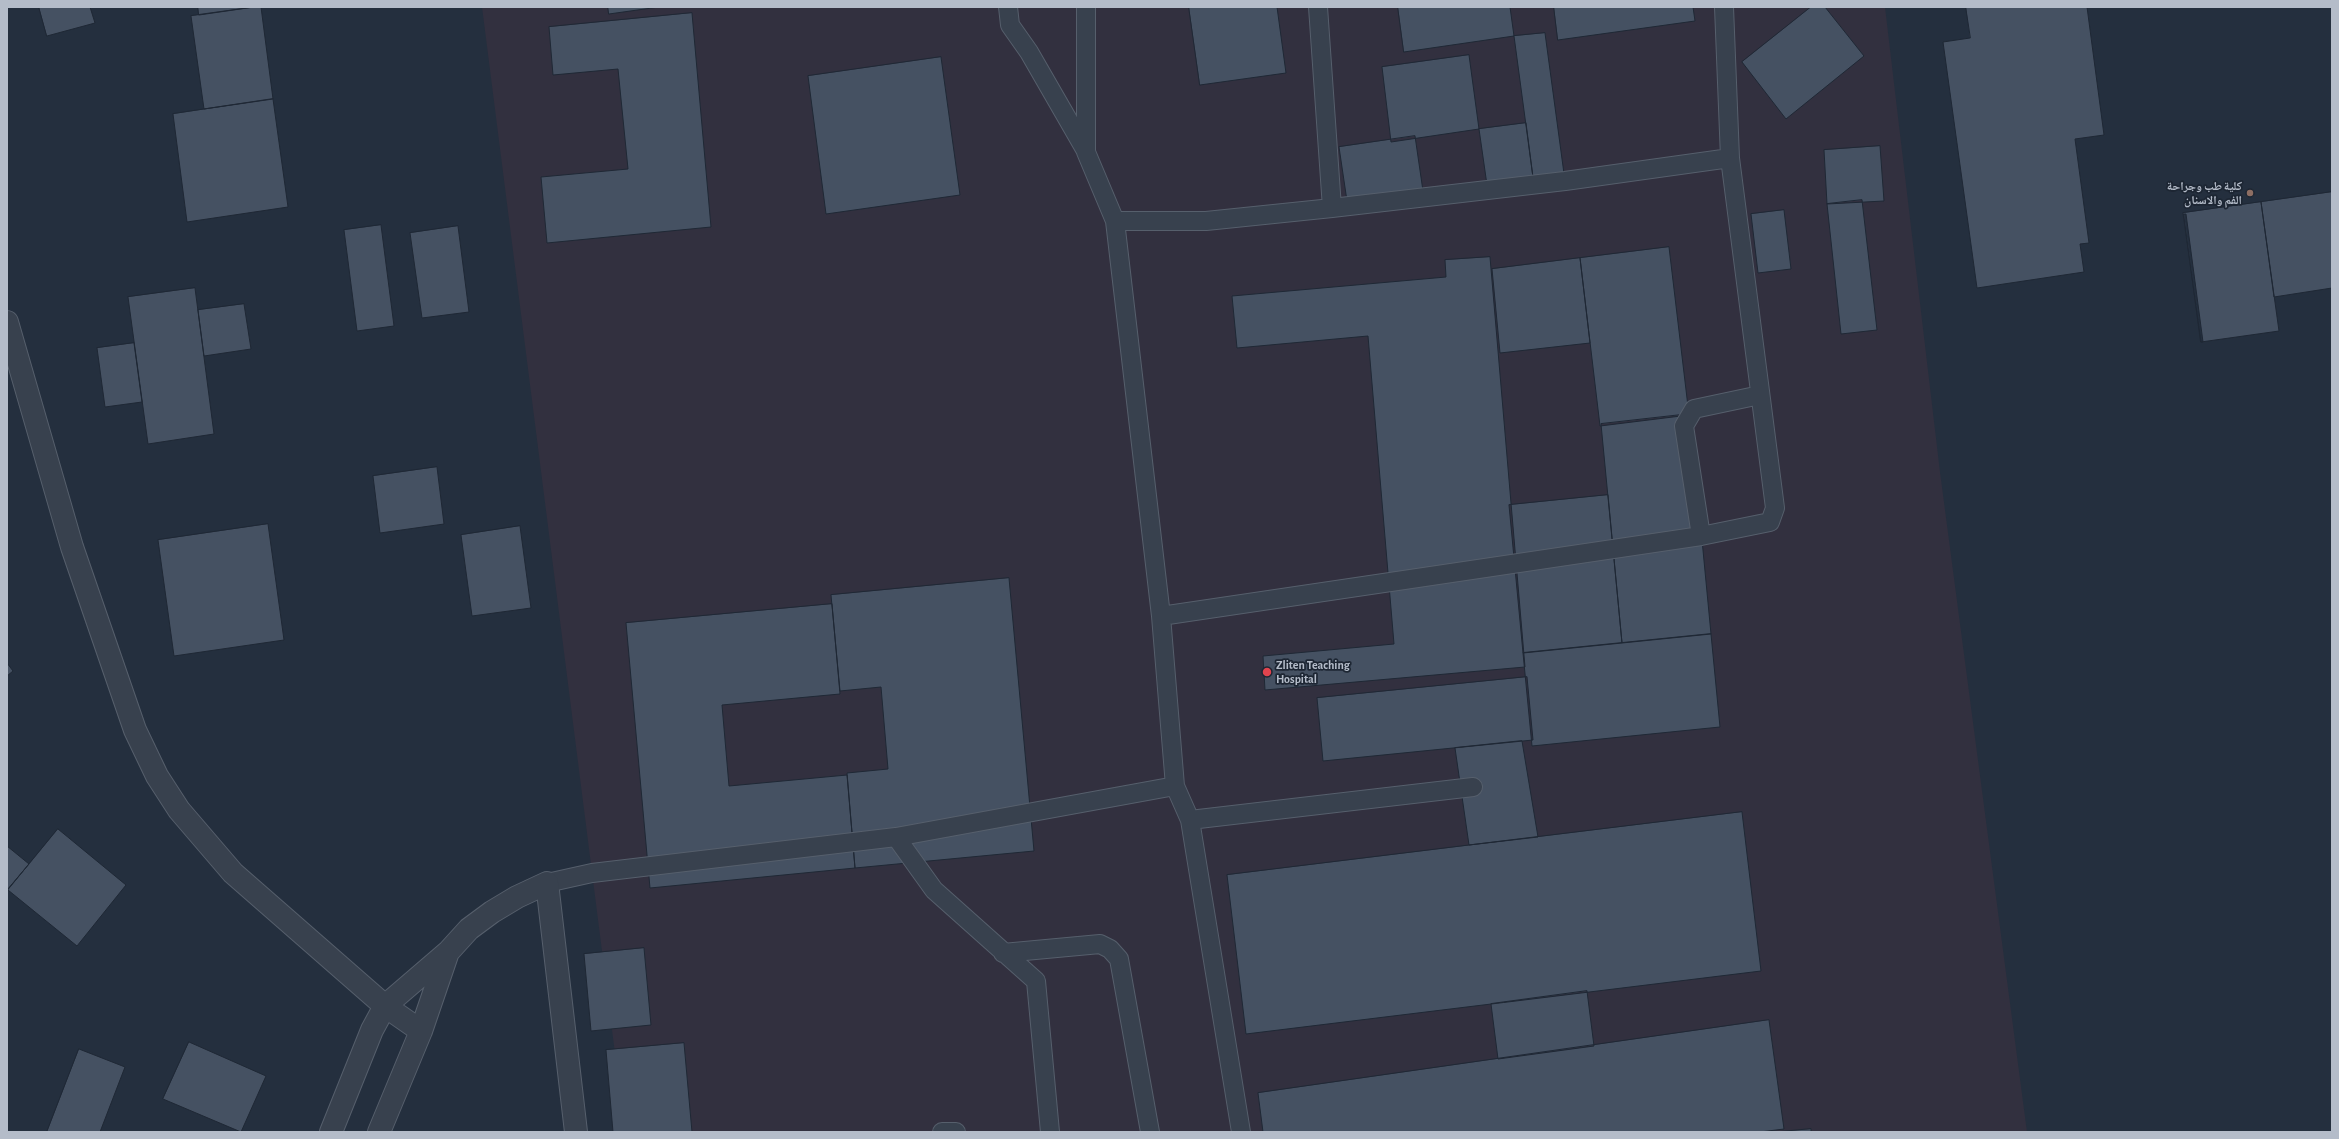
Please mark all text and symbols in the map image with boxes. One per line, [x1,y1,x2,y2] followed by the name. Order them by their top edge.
[2167,179,2242,207] place label: كلية طب وجراحة الفم والاسنان
[2245,188,2255,198] marker: كلية طب وجراحة الفم والاسنان
[1276,658,1350,686] place label: Zliten Teaching Hospital
[1261,666,1273,678] marker: Zliten Teaching Hospital

